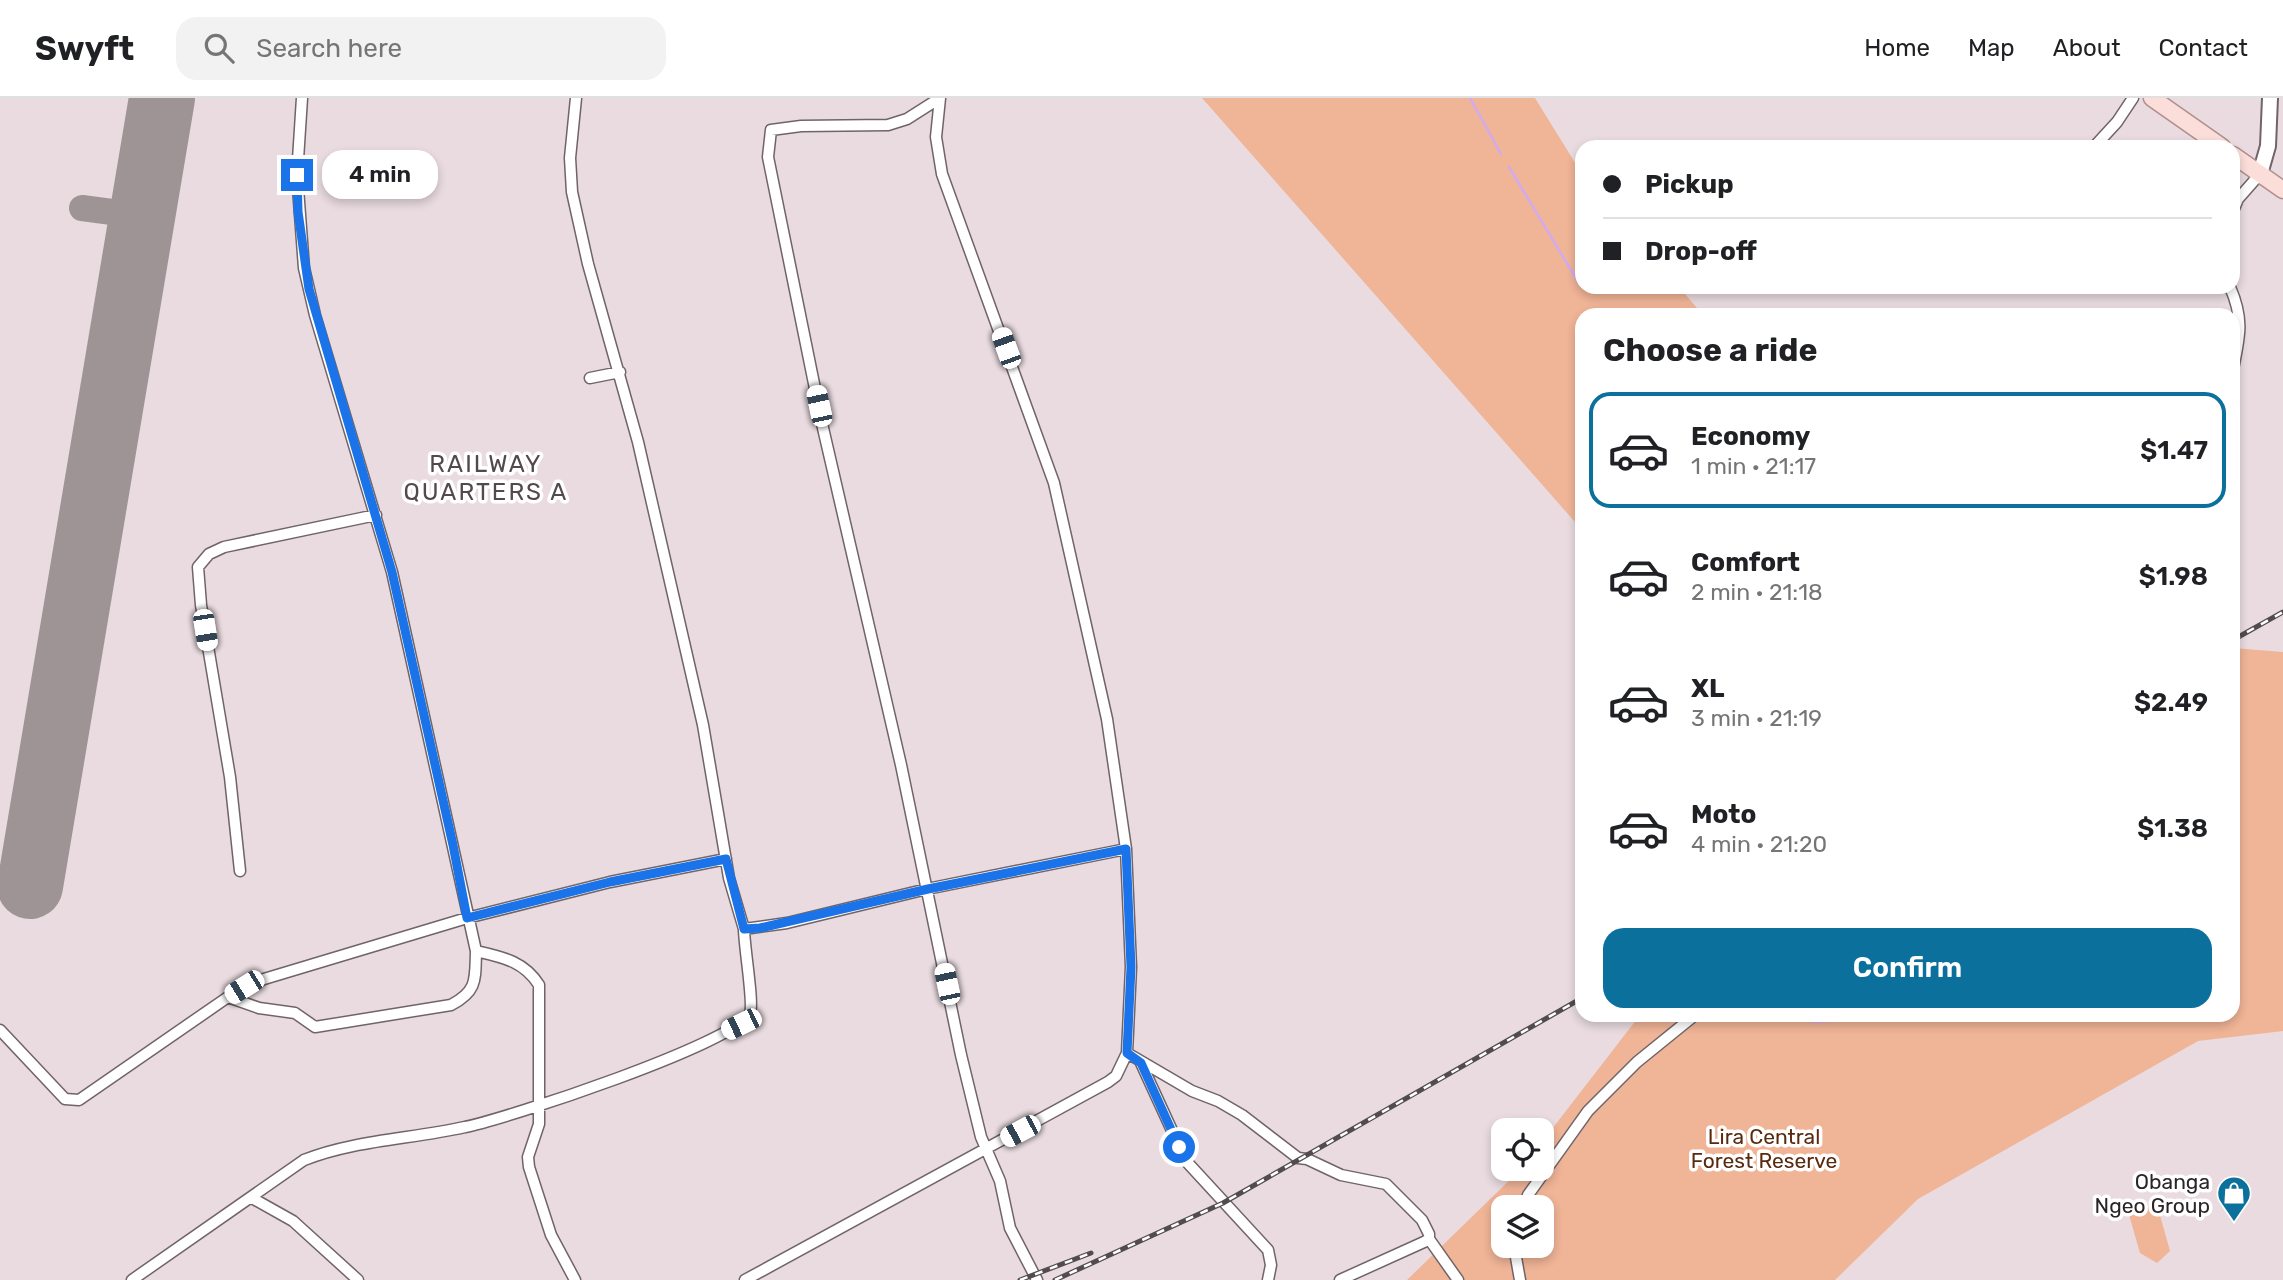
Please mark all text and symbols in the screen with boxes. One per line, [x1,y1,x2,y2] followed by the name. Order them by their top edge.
[176,17,666,80] search box
[35,29,134,68] text: Swyft
[200,29,238,67] icon: search
[256,33,402,64] text: Search here
[1864,34,1930,62] text: Home
[1968,34,2015,62] text: Map
[2053,34,2121,62] text: About
[2159,34,2248,62] text: Contact
[322,150,437,200] callout: 4 min
[281,159,313,191] route end
[349,160,411,188] text: 4 min
[1645,169,1734,200] text: Pickup
[1645,236,1757,267] text: Drop-off
[989,325,1024,371] car
[1603,331,1817,369] text: Choose a ride
[805,383,834,429] car
[1607,419,1670,482] icon: car
[1691,421,1810,452] text: Economy
[2140,435,2208,466] text: $1.47
[404,450,568,506] district label: RAILWAY QUARTERS A
[1691,452,1816,480] text: 1 min · 21:17
[1607,545,1670,608] icon: car
[1691,547,1800,578] text: Comfort
[2139,561,2208,592] text: $1.98
[1691,578,1823,606] text: 2 min · 21:18
[192,608,219,652] car
[1607,671,1670,734] icon: car
[1691,673,1724,704] text: XL
[2134,687,2208,718] text: $2.49
[1691,704,1822,732] text: 3 min · 21:19
[1607,797,1670,860] icon: car
[1691,799,1756,830] text: Moto
[2137,813,2208,844] text: $1.38
[1691,830,1827,858] text: 4 min · 21:20
[1603,928,2212,1008] button: Confirm
[933,961,962,1007] car
[221,967,268,1007] car
[718,1005,765,1043] car
[997,1112,1044,1150] car
[1491,1118,1554,1258] map controls
[1491,1118,1554,1181] button: locate
[1691,1124,1837,1173] park label: Lira Central Forest Reserve
[1163,1131,1195,1163] route start
[2095,1169,2210,1218] place label: Obanga Ngeo Group
[2215,1174,2253,1223] shop icon: Obanga Ngeo Group
[1491,1195,1554,1258] button: layers

